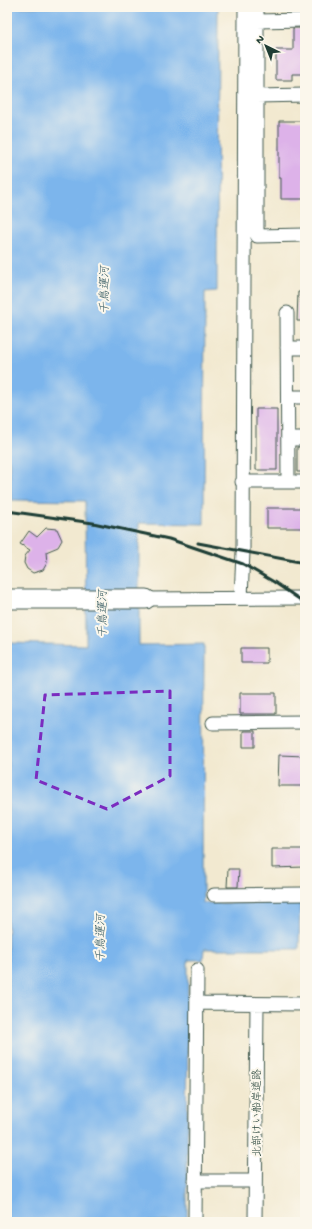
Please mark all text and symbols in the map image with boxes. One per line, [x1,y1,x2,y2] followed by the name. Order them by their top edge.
[246,26,286,66] north arrow
[254,33,267,47] text: N
[98,264,113,314] water label: 千鳥運河
[96,588,111,638] water label: 千鳥運河
[94,912,109,962] water label: 千鳥運河
[251,1069,264,1157] street label: 北部けい船岸道路

